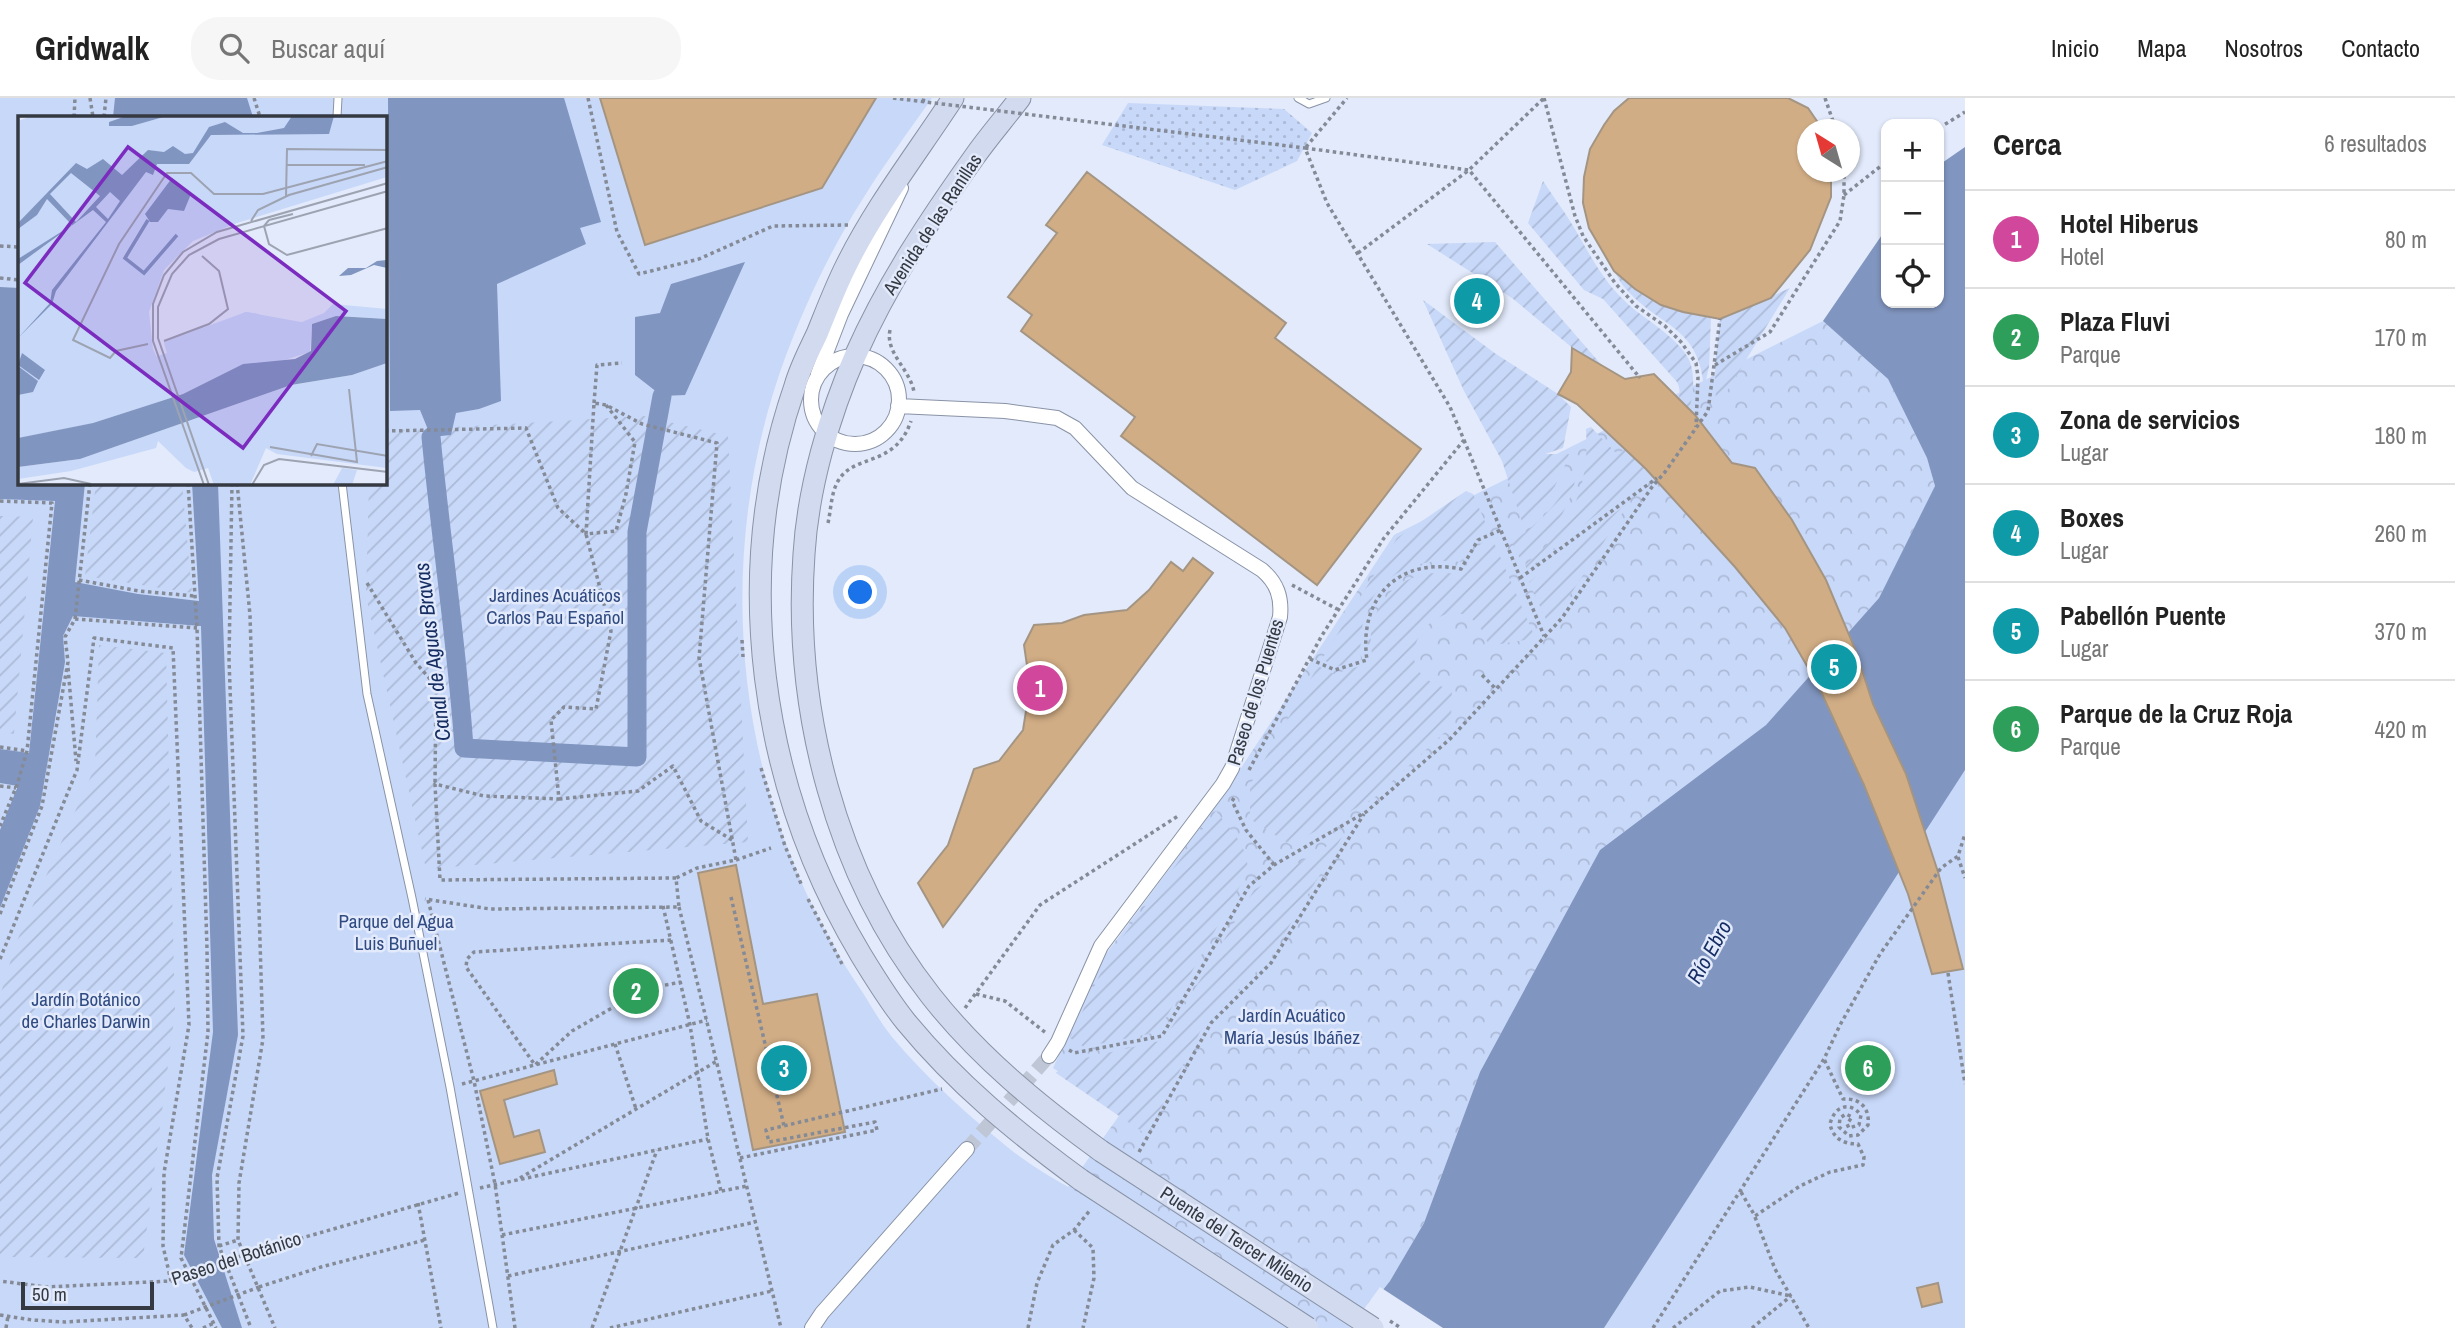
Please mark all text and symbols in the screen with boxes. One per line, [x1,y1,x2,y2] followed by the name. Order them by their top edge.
[191,17,681,80] search box
[35,26,149,70] text: Gridwalk
[215,29,253,67] icon: search
[271,31,385,66] text: Buscar aquí
[2051,32,2099,64] text: Inicio
[2137,32,2186,64] text: Mapa
[2224,32,2303,64] text: Nosotros
[2341,32,2420,64] text: Contacto
[18,116,387,485] inset map
[1797,119,1860,182] north arrow
[1881,119,1944,308] map controls
[1881,119,1944,182] button: +
[1993,124,2061,164] text: Cerca
[2324,128,2427,159] text: 6 resultados
[876,148,988,300] street label: Avenida de las Ranillas
[1881,182,1944,245] button: −
[2060,206,2199,241] text: Hotel Hiberus
[2011,224,2021,255] text: 1
[2385,224,2427,255] text: 80 m
[2060,241,2104,272] text: Hotel
[1881,245,1944,308] button: locate
[1454,275,1500,327] pin: 4
[2060,304,2170,339] text: Plaza Fluvi
[2011,322,2021,353] text: 2
[2375,322,2427,353] text: 170 m
[2060,339,2121,370] text: Parque
[2060,402,2240,437] text: Zona de servicios
[2011,420,2021,451] text: 3
[2375,420,2427,451] text: 180 m
[2060,437,2108,468] text: Lugar
[2060,500,2124,535] text: Boxes
[2011,518,2021,549] text: 4
[2375,518,2427,549] text: 260 m
[2060,535,2108,566] text: Lugar
[407,561,457,743] water label: Canal de Aguas Bravas
[843,575,877,609] your location
[486,582,624,630] park label: Jardines Acuáticos Carlos Pau Español
[2060,598,2226,633] text: Pabellón Puente
[1220,616,1290,768] street label: Paseo de los Puentes
[2011,616,2021,647] text: 5
[2375,616,2427,647] text: 370 m
[2060,633,2108,664] text: Lugar
[1811,641,1857,693] pin: 5
[1017,662,1063,714] pin: 1
[2060,696,2292,731] text: Parque de la Cruz Roja
[2011,714,2021,745] text: 6
[2375,714,2427,745] text: 420 m
[2060,731,2121,762] text: Parque
[338,908,454,956] park label: Parque del Agua Luis Buñuel
[1680,915,1738,989] water label: Río Ebro
[613,965,659,1017] pin: 2
[21,986,151,1034] park label: Jardín Botánico de Charles Darwin
[1224,1002,1360,1050] park label: Jardín Acuático María Jesús Ibáñez
[761,1042,807,1094] pin: 3
[1845,1042,1891,1094] pin: 6
[1156,1180,1318,1298] street label: Puente del Tercer Milenio
[168,1225,304,1291] street label: Paseo del Botánico
[21,1279,154,1311] scale bar
[32,1281,67,1307] text: 50 m

